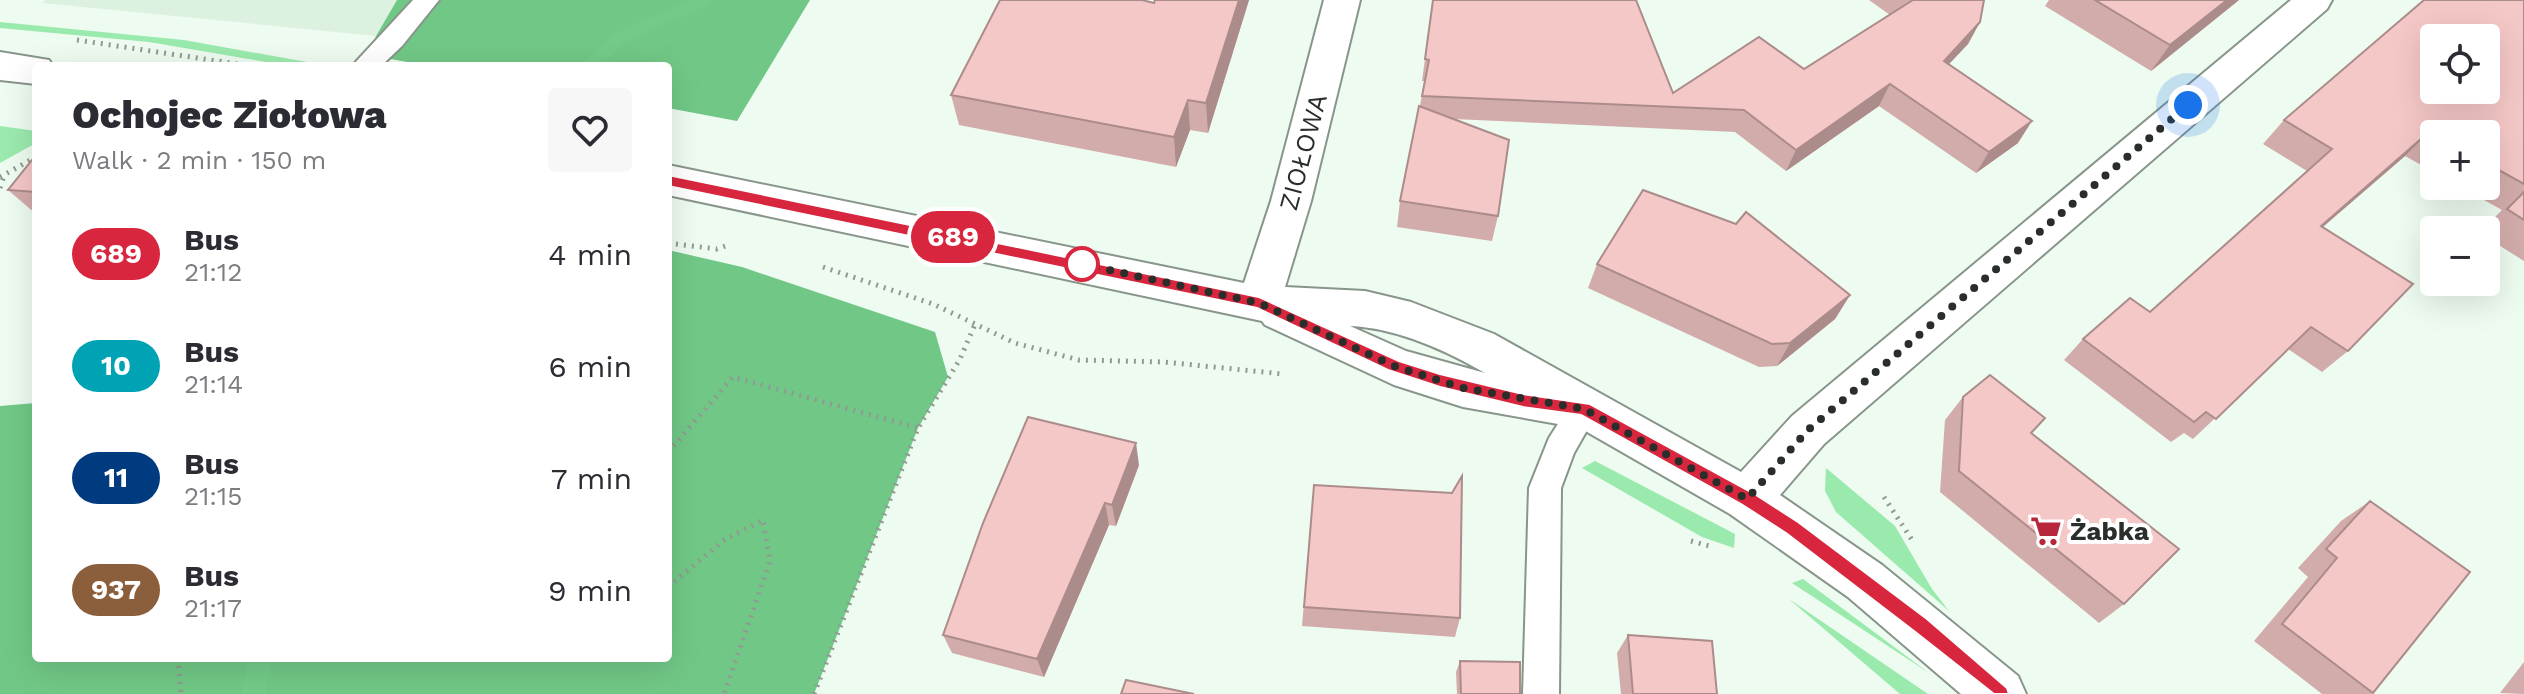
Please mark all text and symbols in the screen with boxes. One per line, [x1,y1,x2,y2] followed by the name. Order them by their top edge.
[2420,24,2500,296] map controls
[2420,24,2500,104] button: locate
[2168,85,2208,125] your location
[548,88,632,172] button: heart
[1273,90,1333,214] street label: ZIOŁOWA
[72,93,387,137] text: Ochojec Ziołowa
[2420,120,2500,200] button: +
[72,145,326,175] text: Walk · 2 min · 150 m
[907,211,999,263] line badge: 689
[2420,216,2500,296] button: −
[927,220,979,253] text: 689
[184,222,239,257] text: Bus
[90,237,142,270] text: 689
[548,237,632,272] text: 4 min
[1065,247,1099,281] unlabelled marker
[184,257,242,287] text: 21:12
[184,334,239,369] text: Bus
[101,349,131,382] text: 10
[548,349,632,384] text: 6 min
[184,369,243,399] text: 21:14
[184,446,239,481] text: Bus
[104,461,128,494] text: 11
[551,461,632,496] text: 7 min
[184,481,242,511] text: 21:15
[2029,514,2063,548] supermarket icon: Żabka
[2070,516,2149,546] place label: Żabka
[184,558,239,593] text: Bus
[91,573,141,606] text: 937
[548,573,632,608] text: 9 min
[184,593,242,623] text: 21:17

